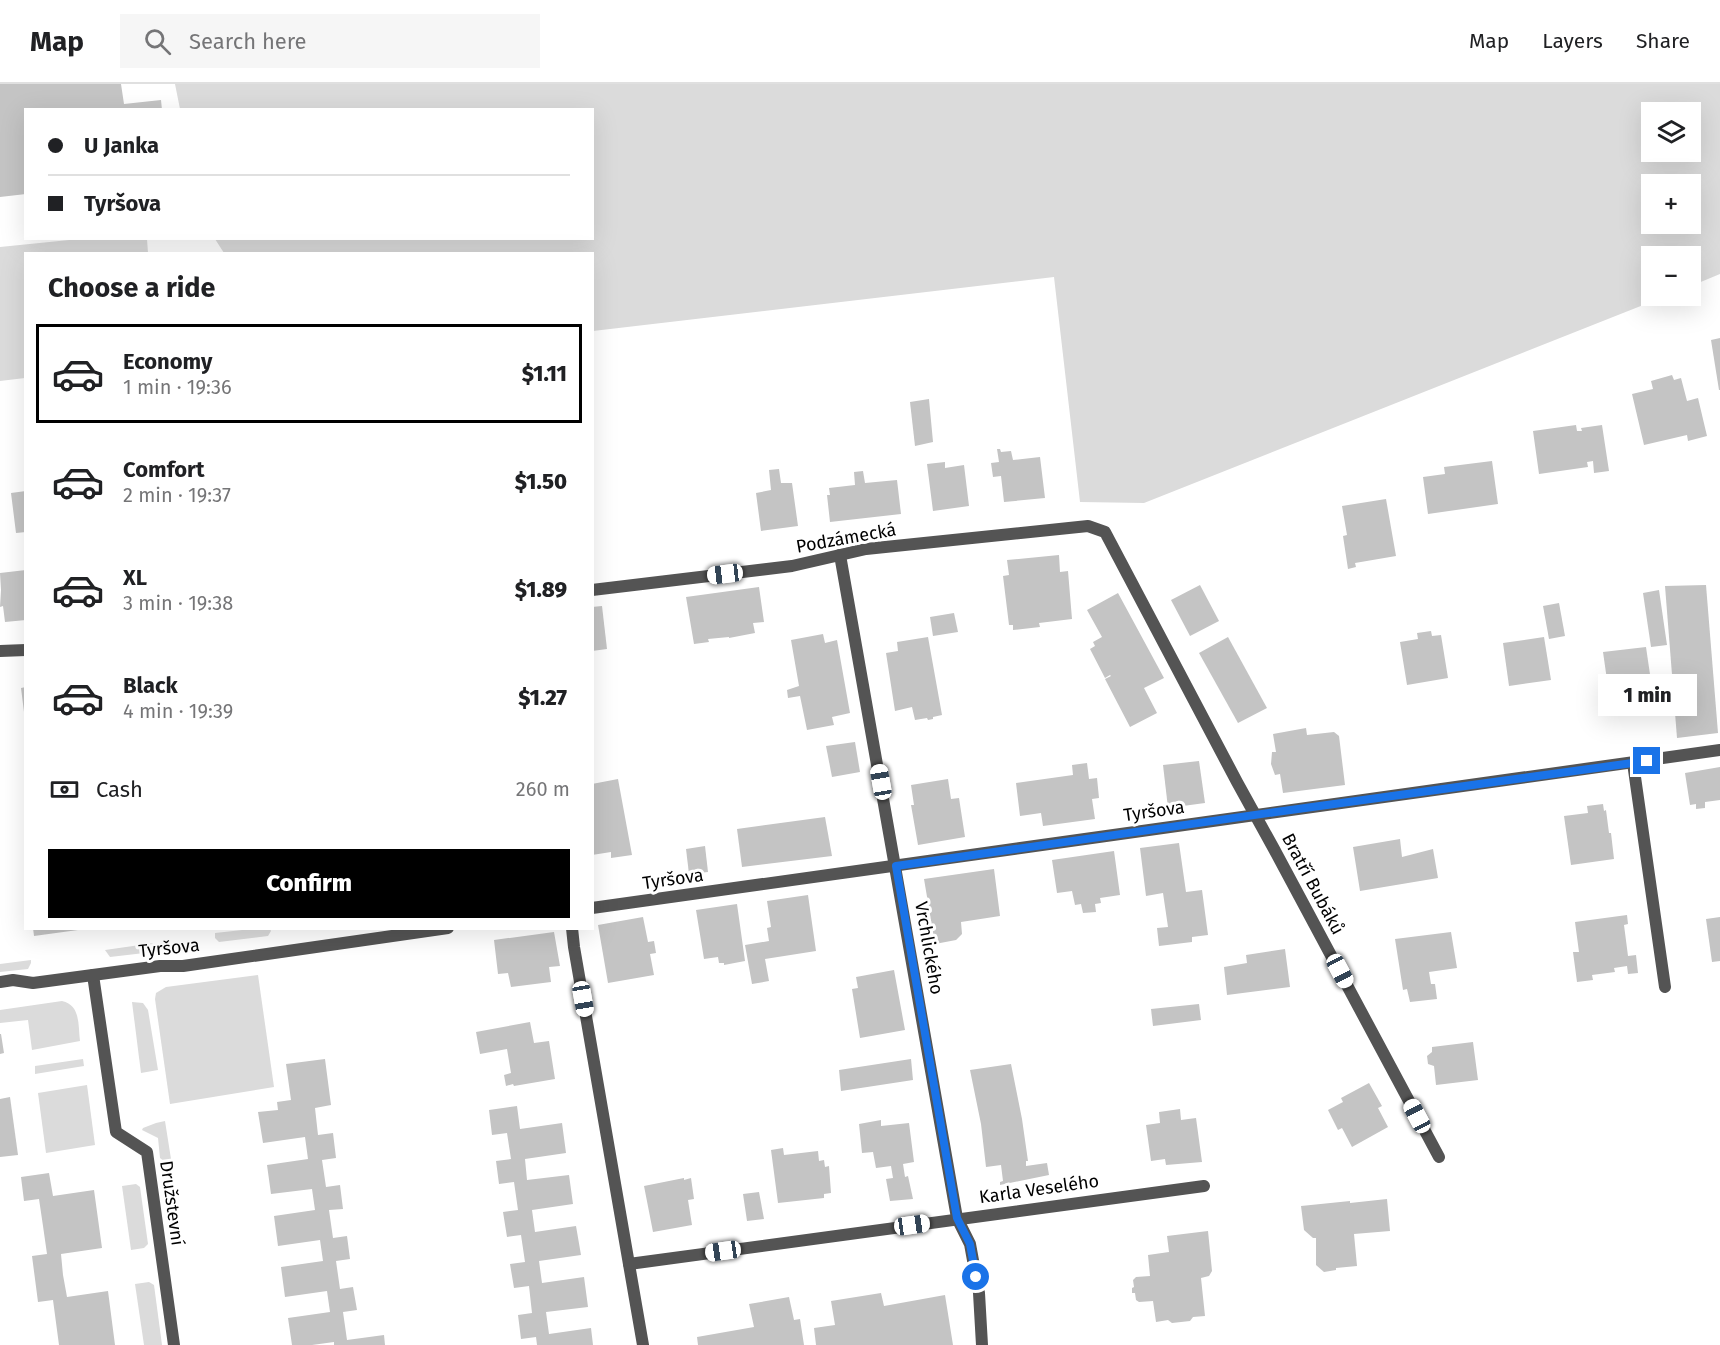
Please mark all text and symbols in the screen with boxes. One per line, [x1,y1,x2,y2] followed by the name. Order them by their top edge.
[120,14,540,68] search box
[30,25,84,58] text: Map
[141,25,174,58] icon: search
[189,28,307,55] text: Search here
[1469,28,1509,54] text: Map
[1542,28,1603,54] text: Layers
[1636,28,1690,54] text: Share
[1641,102,1701,306] map controls
[1641,102,1701,162] button: layers
[84,132,159,159] text: U Janka
[1641,174,1701,234] button: +
[84,190,161,217] text: Tyršova
[1641,246,1701,306] button: −
[48,272,215,304] text: Choose a ride
[51,347,105,401] icon: car
[123,348,212,375] text: Economy
[522,360,567,387] text: $1.11
[123,375,232,399] text: 1 min · 19:36
[51,455,105,509] icon: car
[123,456,204,483] text: Comfort
[515,468,567,495] text: $1.50
[123,483,231,507] text: 2 min · 19:37
[794,518,898,558] street label: Podzámecká
[51,563,105,617] icon: car
[706,563,744,585] car
[123,564,147,591] text: XL
[515,576,567,603] text: $1.89
[123,591,233,615] text: 3 min · 19:38
[51,671,105,725] icon: car
[123,672,178,699] text: Black
[1598,674,1696,716] callout: 1 min
[1624,683,1671,707] text: 1 min
[518,684,567,711] text: $1.27
[123,699,233,723] text: 4 min · 19:39
[1633,747,1660,774] route end
[869,763,893,801] car
[48,773,81,806] icon: cash
[96,776,143,803] text: Cash
[516,777,570,801] text: 260 m
[1122,796,1186,826] street label: Tyršova
[1277,830,1349,938] street label: Bratří Bubáků
[48,849,570,918] button: Confirm
[641,864,705,894] street label: Tyršova
[910,900,948,996] street label: Vrchlického
[137,934,201,962] street label: Tyršova
[1324,951,1356,991] car
[571,980,595,1018] car
[1401,1096,1433,1136] car
[155,1159,189,1247] street label: Družstevní
[978,1170,1100,1208] street label: Karla Veselého
[893,1214,931,1236] car
[704,1240,742,1262] car
[962,1263,989,1290] route start

